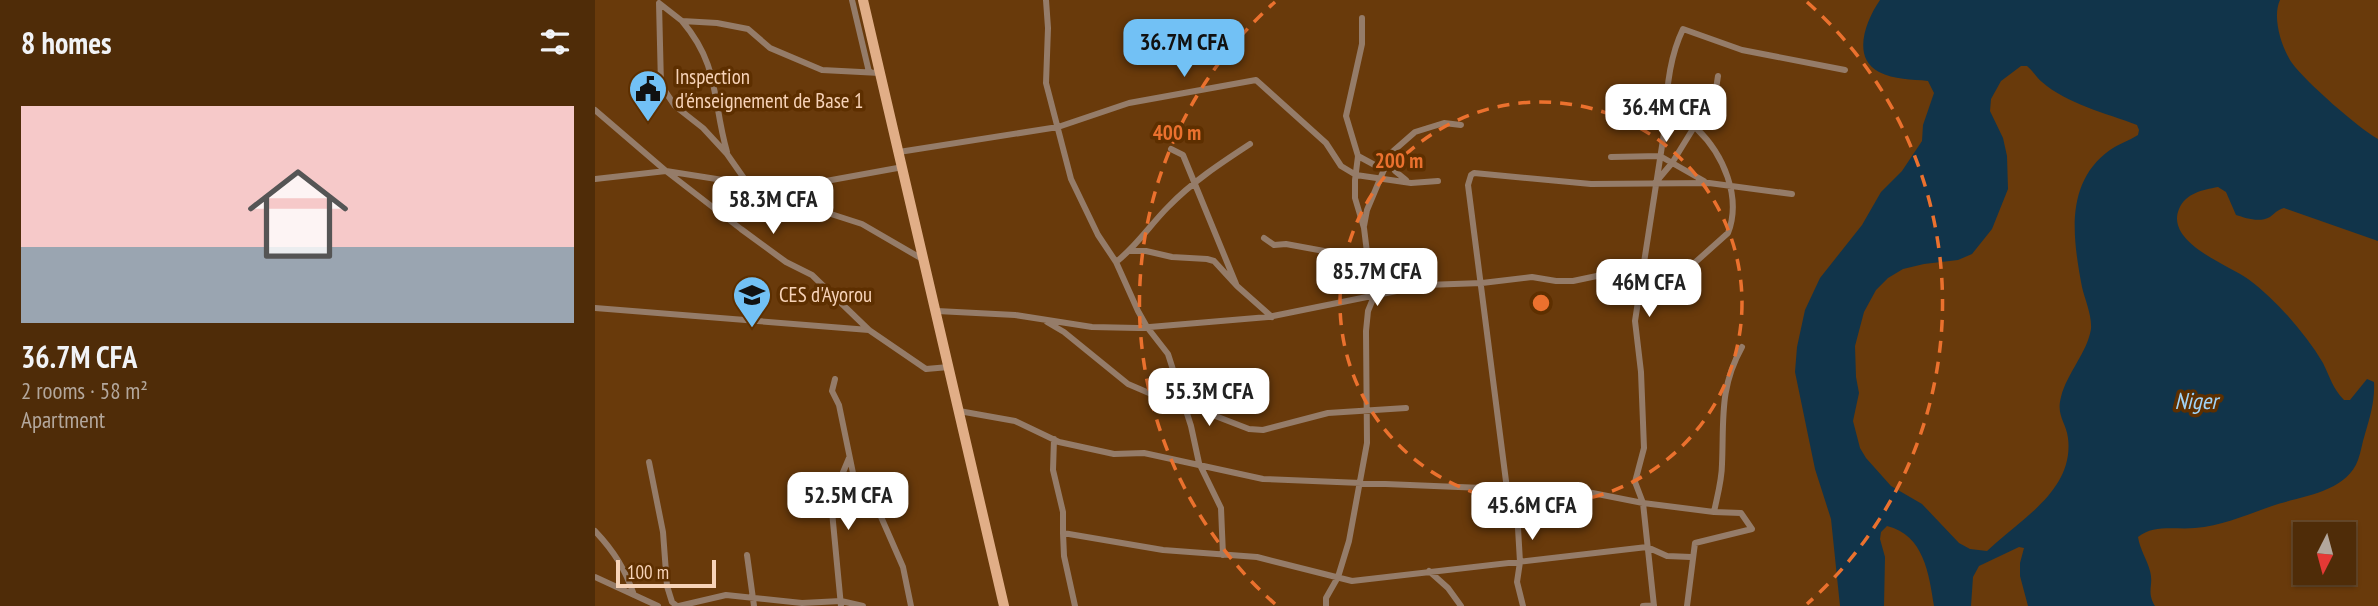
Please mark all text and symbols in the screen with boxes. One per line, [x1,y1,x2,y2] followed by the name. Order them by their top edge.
[1104,20,1264,79] pin: 36.7M CFA
[21,23,112,62] text: 8 homes
[536,23,574,61] icon: filters
[1139,27,1229,56] text: 36.7M CFA
[675,63,863,114] place label: Inspection d'énseignement de Base 1
[627,68,669,123] public building icon: Inspection d'énseignement de Base 1
[1586,85,1746,144] pin: 36.4M CFA
[1621,92,1711,121] text: 36.4M CFA
[1153,119,1201,146] text: 400 m
[1375,147,1423,174] text: 200 m
[235,151,361,277] icon: home
[693,176,853,236] pin: 58.3M CFA
[728,184,818,213] text: 58.3M CFA
[1297,248,1457,308] pin: 85.7M CFA
[1332,256,1422,285] text: 85.7M CFA
[1584,260,1714,319] pin: 46M CFA
[1612,267,1686,296] text: 46M CFA
[731,274,773,329] school or university icon: CES d'Ayorou
[779,281,872,308] place label: CES d'Ayorou
[1529,291,1553,315] centre of rings
[21,337,137,376] text: 36.7M CFA
[1129,368,1289,428] pin: 55.3M CFA
[21,376,148,405] text: 2 rooms · 58 m²
[1164,376,1254,405] text: 55.3M CFA
[2174,386,2221,415] water label: Niger
[21,405,105,434] text: Apartment
[768,472,928,532] pin: 52.5M CFA
[803,480,893,509] text: 52.5M CFA
[1452,482,1612,542] pin: 45.6M CFA
[1487,490,1577,519] text: 45.6M CFA
[2293,522,2355,584] north arrow
[2293,522,2356,585] map controls
[616,557,716,589] scale bar
[627,560,669,584] text: 100 m

